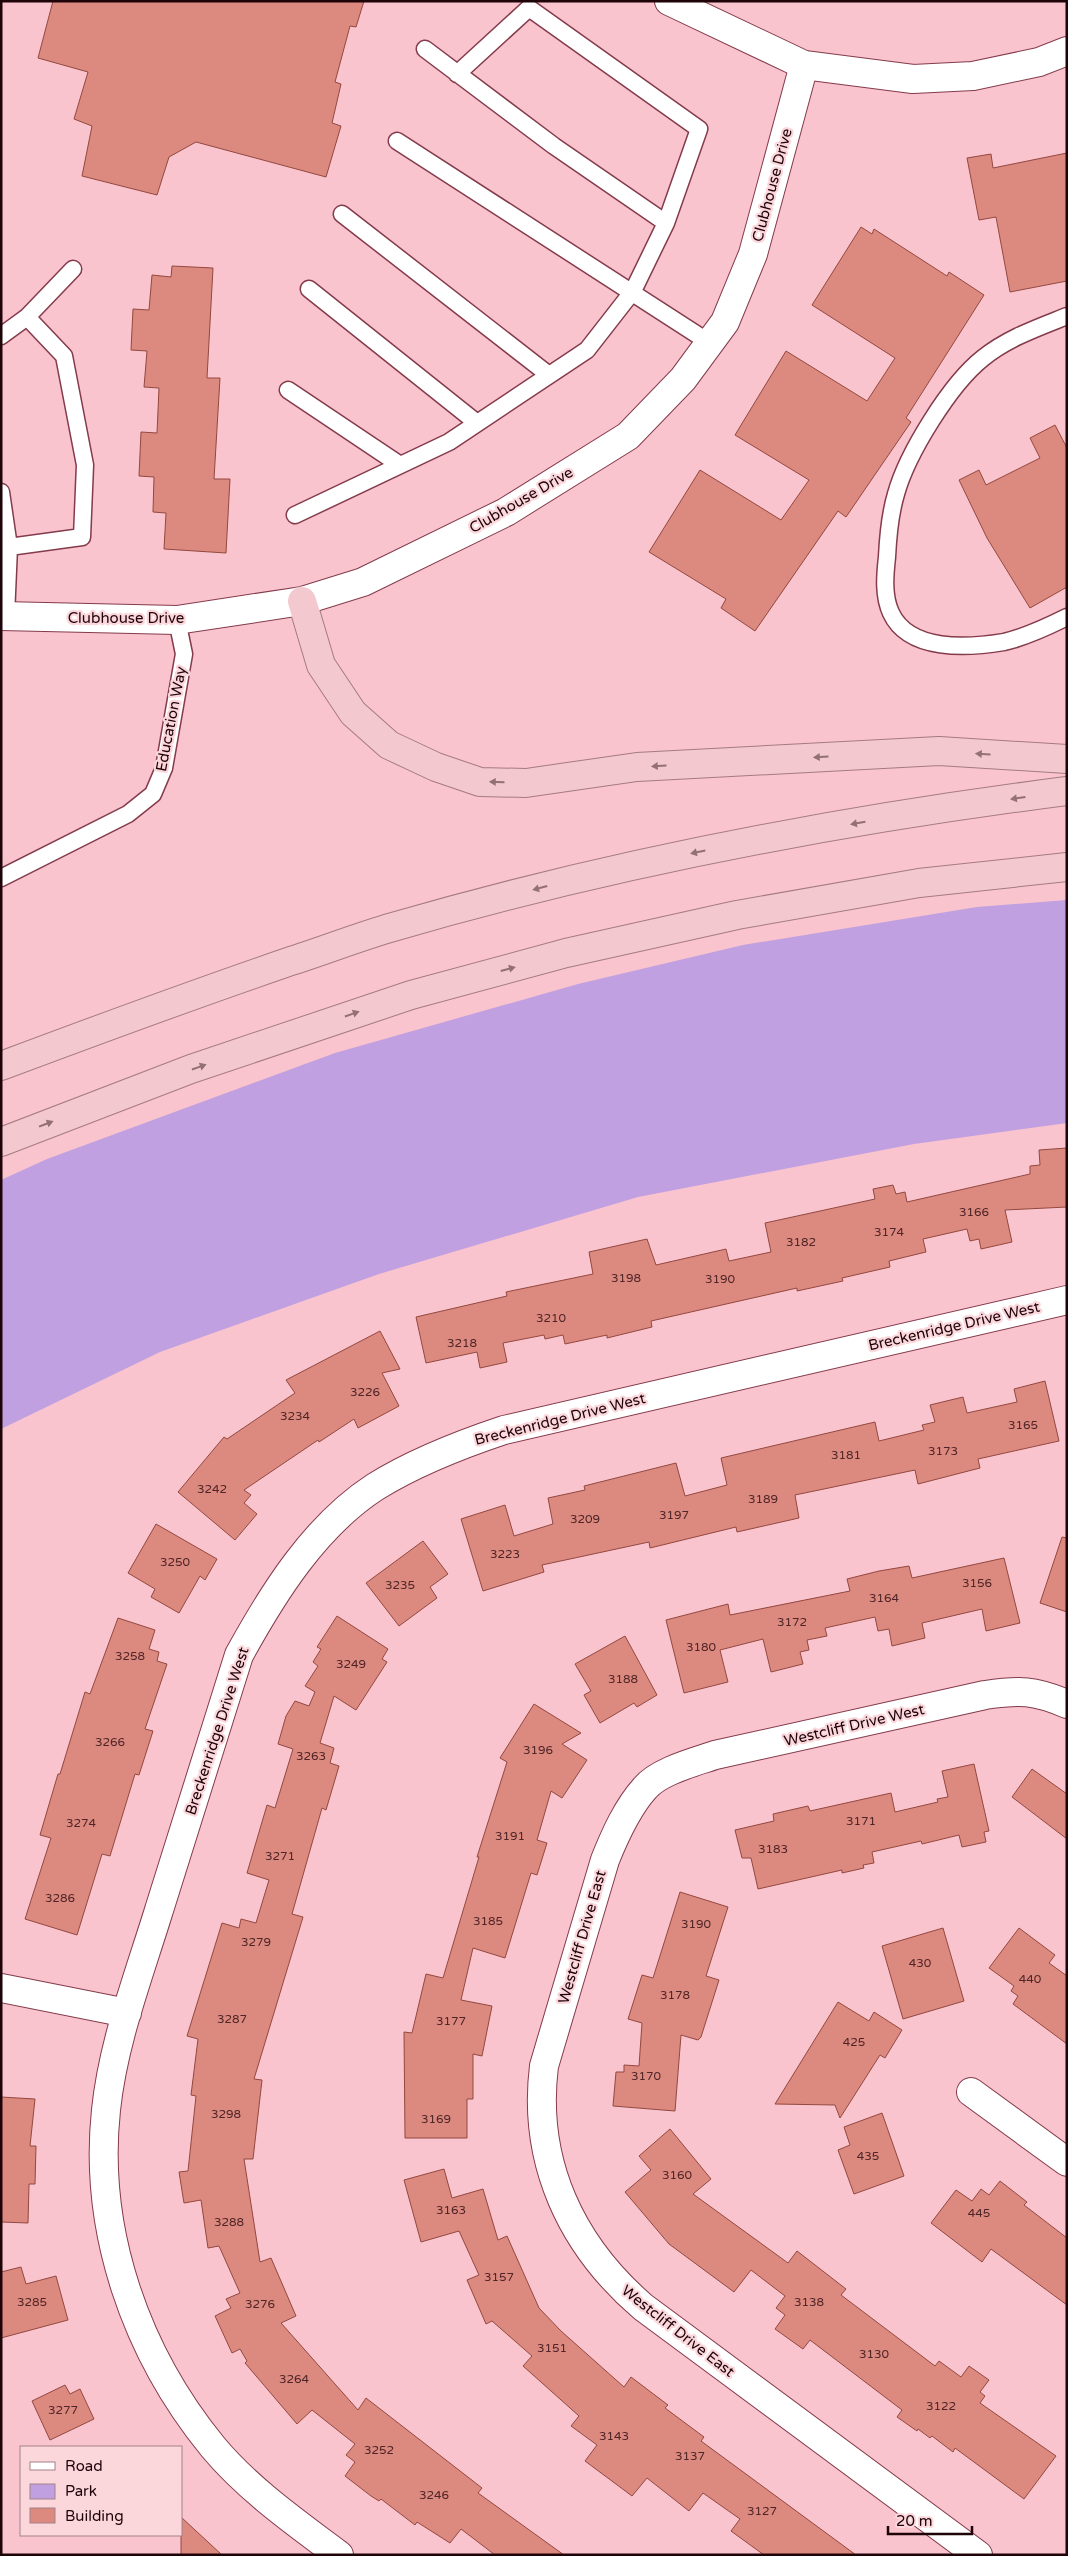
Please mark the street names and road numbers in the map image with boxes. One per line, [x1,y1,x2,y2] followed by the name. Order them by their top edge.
[748,126,796,244] street label: Clubhouse Drive
[466,463,576,537] street label: Clubhouse Drive
[68,609,184,627] street label: Clubhouse Drive
[152,665,190,773] street label: Education Way
[866,1297,1042,1355] street label: Breckenridge Drive West
[473,1389,648,1449] street label: Breckenridge Drive West
[181,1645,253,1817] street label: Breckenridge Drive West
[782,1700,926,1750] street label: Westcliff Drive West
[554,1868,610,2006] street label: Westcliff Drive East
[618,2281,738,2381] street label: Westcliff Drive East

